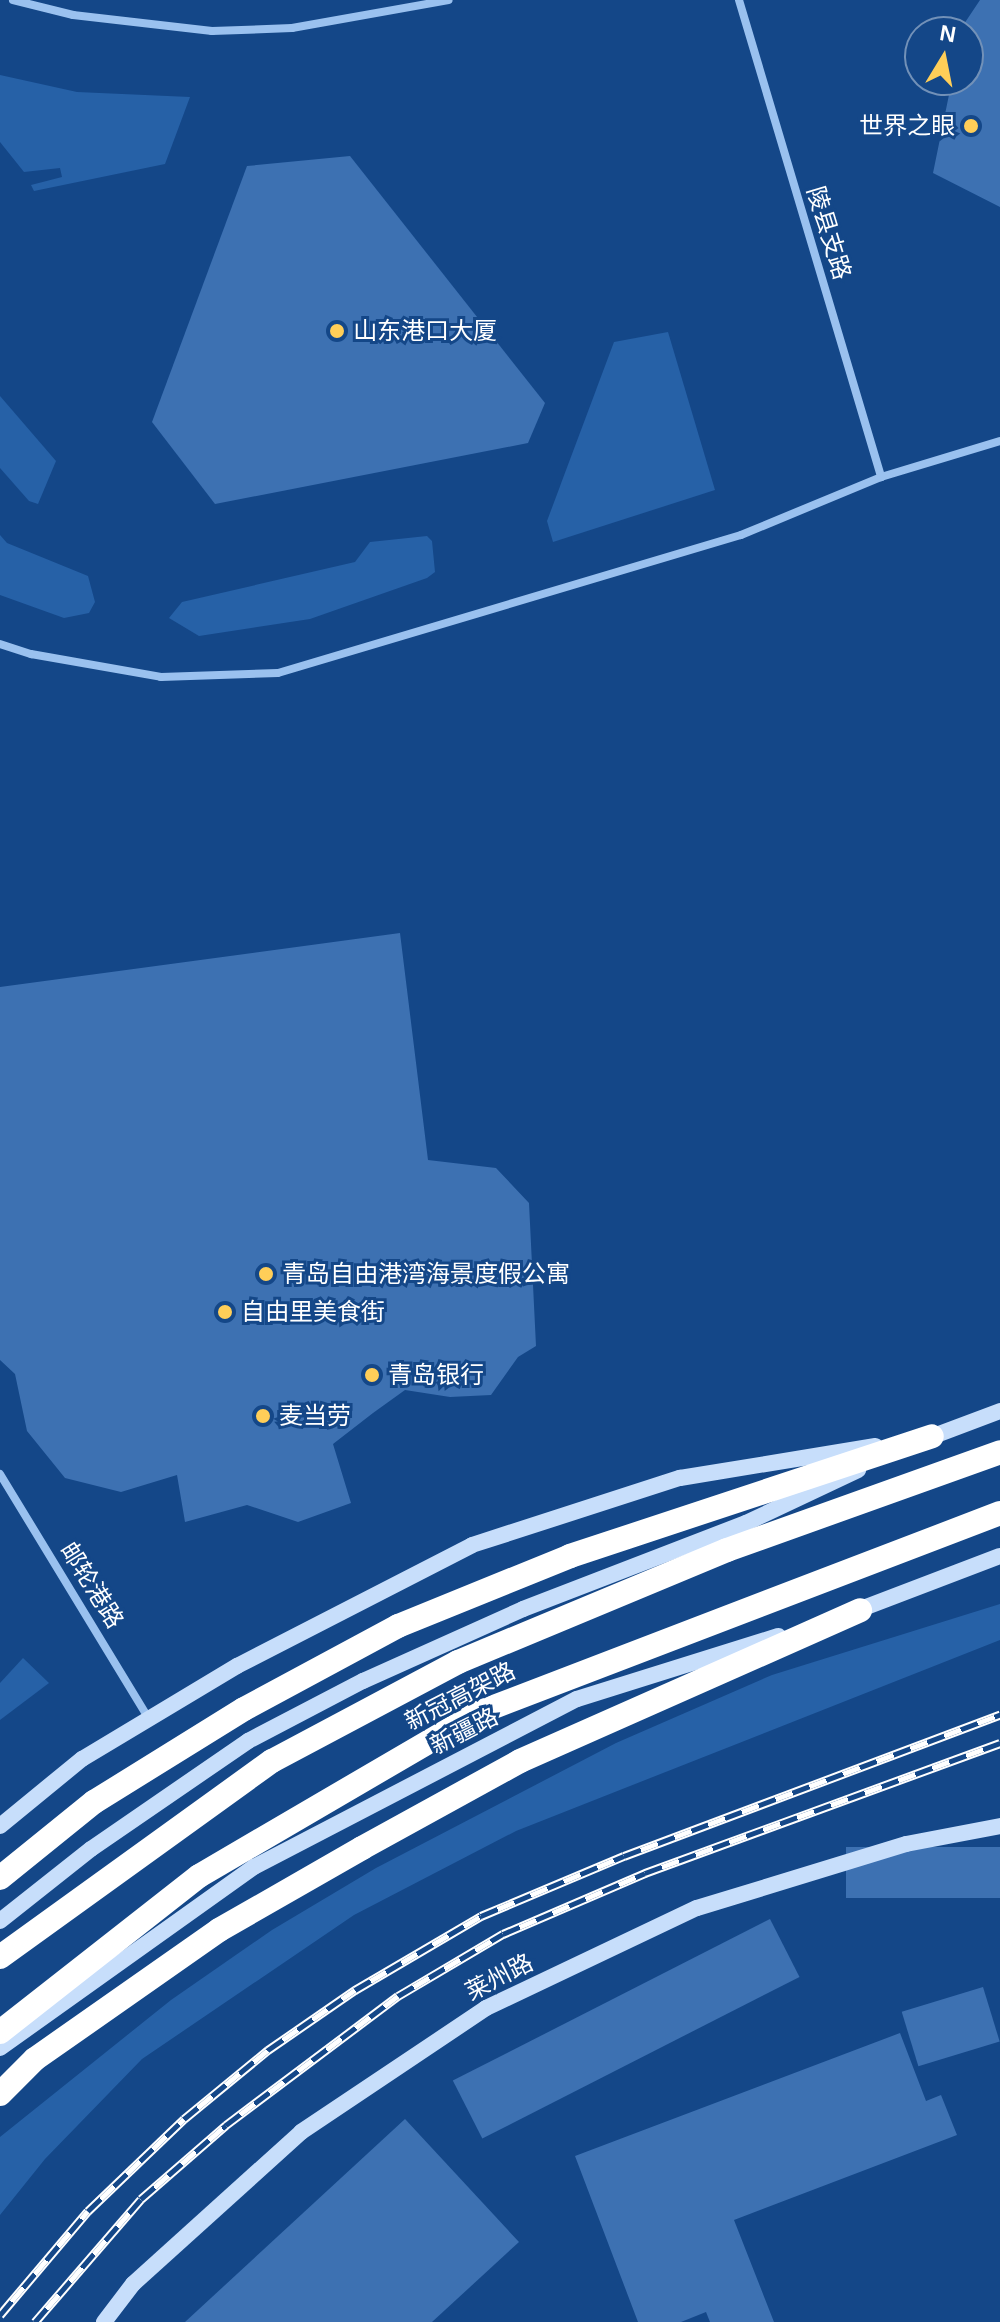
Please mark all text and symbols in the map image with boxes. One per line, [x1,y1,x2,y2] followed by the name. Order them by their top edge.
[904,16,984,96] north arrow
[938,20,958,48] text: N
[859,112,955,140] place label: 世界之眼
[962,117,980,135] marker: 世界之眼
[801,183,857,283] street label: 陵县支路
[353,317,497,345] place label: 山东港口大厦
[328,322,346,340] marker: 山东港口大厦
[282,1260,570,1288] place label: 青岛自由港湾海景度假公寓
[257,1265,275,1283] marker: 青岛自由港湾海景度假公寓
[241,1298,385,1326] place label: 自由里美食街
[216,1303,234,1321] marker: 自由里美食街
[388,1361,484,1389] place label: 青岛银行
[363,1366,381,1384] marker: 青岛银行
[279,1402,351,1430] place label: 麦当劳
[254,1407,272,1425] marker: 麦当劳
[54,1537,130,1633] street label: 邮轮港路
[400,1656,520,1736] street label: 新冠高架路
[425,1702,503,1760] street label: 新疆路
[460,1948,538,2006] street label: 莱州路

